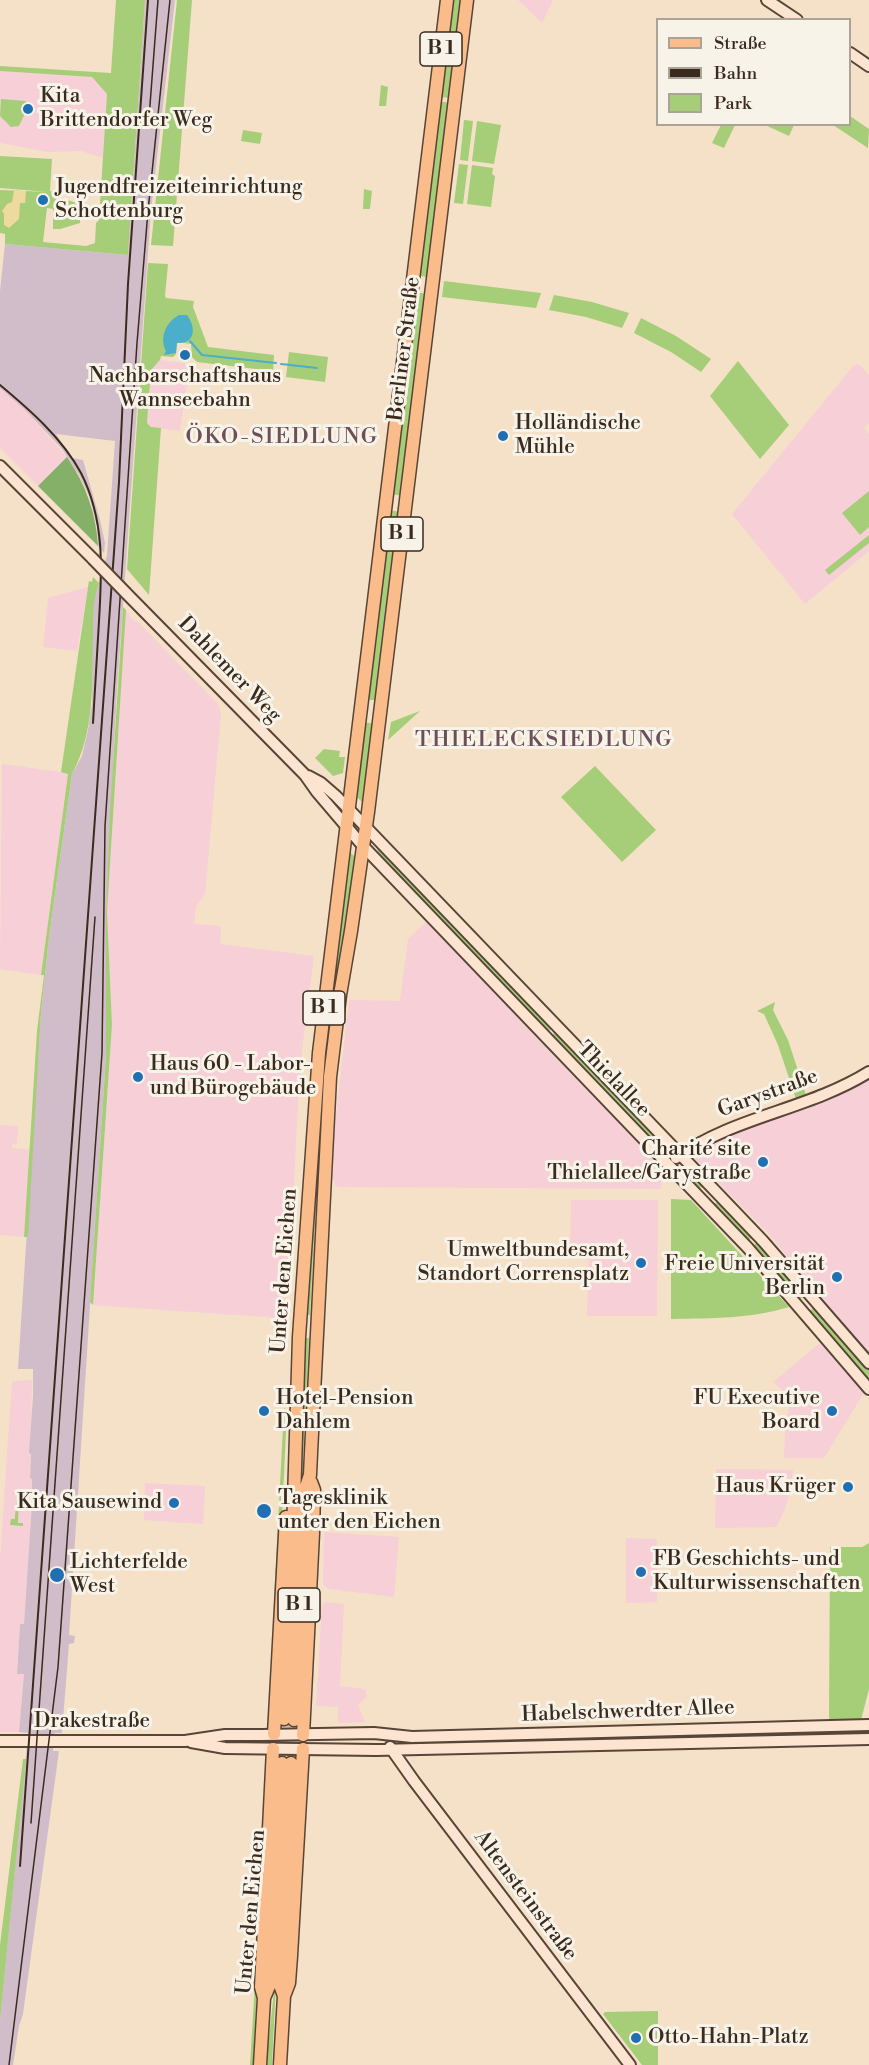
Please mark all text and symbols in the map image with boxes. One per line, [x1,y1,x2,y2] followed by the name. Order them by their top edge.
[656,18,851,126] legend
[420,32,462,66] road number: B 1
[714,32,767,55] text: Straße
[714,62,757,85] text: Bahn
[40,84,212,134] place label: Kita Brittendorfer Weg
[714,92,751,115] text: Park
[21,102,35,116] marker: Kita Brittendorfer Weg
[55,175,303,225] place label: Jugendfreizeiteinrichtung Schottenburg
[36,193,50,207] marker: Jugendfreizeiteinrichtung Schottenburg
[384,275,426,423] street label: Berliner Straße
[178,348,192,362] marker: Nachbarschaftshaus Wannseebahn
[89,364,281,414] place label: Nachbarschaftshaus Wannseebahn
[515,411,641,461] place label: Holländische Mühle
[186,425,378,451] district label: ÖKO-SIEDLUNG
[496,429,510,443] marker: Holländische Mühle
[381,517,423,551] road number: B 1
[172,612,286,728] street label: Dahlemer Weg
[415,728,673,754] district label: THIELECKSIEDLUNG
[303,991,345,1025] road number: B 1
[571,1037,655,1123] street label: Thielallee
[150,1052,316,1102] place label: Haus 60 - Labor- und Bürogebäude
[714,1064,822,1124] street label: Garystraße
[131,1070,145,1084] marker: Haus 60 - Labor- und Bürogebäude
[547,1137,751,1187] place label: Charité site Thielallee/Garystraße
[756,1155,770,1169] marker: Charité site Thielallee/Garystraße
[267,1187,303,1355] street label: Unter den Eichen
[417,1238,629,1288] place label: Umweltbundesamt, Standort Corrensplatz
[664,1252,825,1302] place label: Freie Universität Berlin
[634,1256,648,1270] marker: Umweltbundesamt, Standort Corrensplatz
[830,1270,844,1284] marker: Freie Universität Berlin
[276,1386,413,1436] place label: Hotel-Pension Dahlem
[693,1386,820,1436] place label: FU Executive Board
[257,1404,271,1418] marker: Hotel-Pension Dahlem
[825,1404,839,1418] marker: FU Executive Board
[716,1474,836,1500] place label: Haus Krüger
[841,1480,855,1494] marker: Haus Krüger
[278,1486,441,1536] place label: Tagesklinik unter den Eichen
[17,1490,162,1516] place label: Kita Sausewind
[167,1496,181,1510] marker: Kita Sausewind
[255,1502,273,1520] marker: Tagesklinik unter den Eichen
[653,1547,861,1597] place label: FB Geschichts- und Kulturwissenschaften
[70,1550,188,1600] place label: Lichterfelde West
[634,1565,648,1579] marker: FB Geschichts- und Kulturwissenschaften
[48,1566,66,1584] marker: Lichterfelde West
[278,1588,320,1622] road number: B 1
[521,1696,735,1728] street label: Habelschwerdter Allee
[34,1709,150,1735] street label: Drakestraße
[468,1826,582,1966] street label: Altensteinstraße
[232,1828,272,1996] street label: Unter den Eichen
[648,2025,809,2051] place label: Otto-Hahn-Platz
[629,2031,643,2045] marker: Otto-Hahn-Platz

